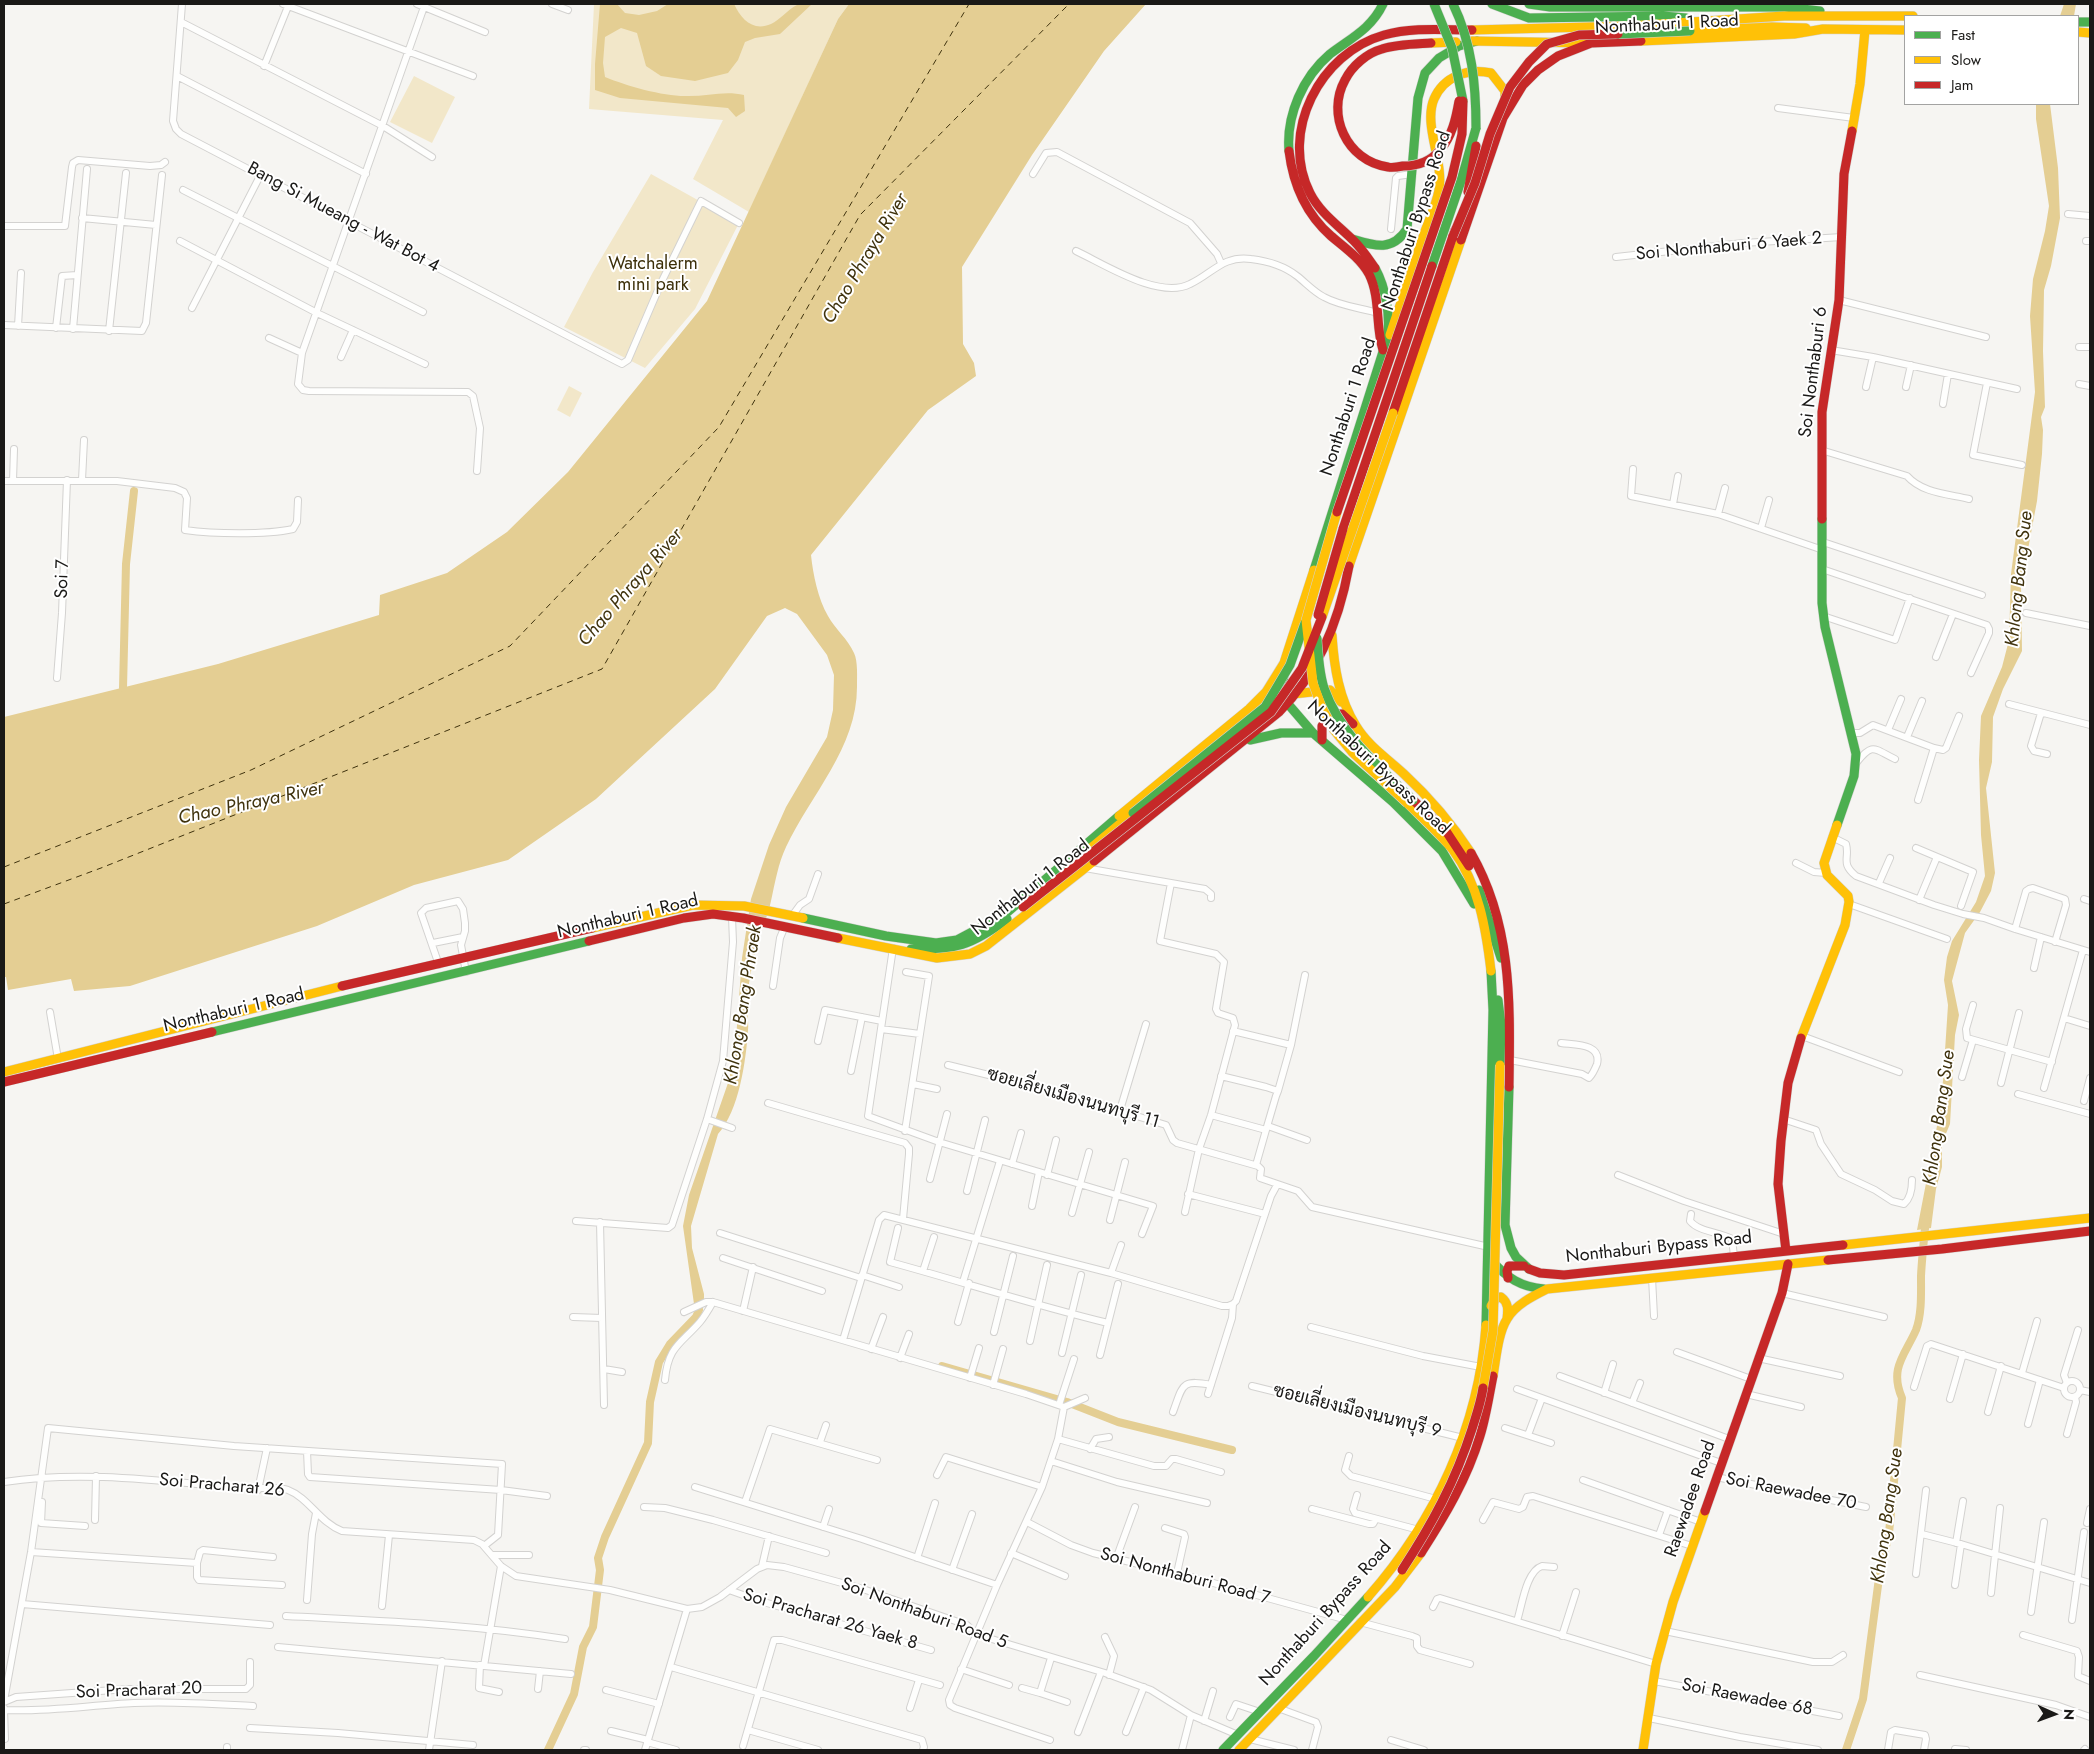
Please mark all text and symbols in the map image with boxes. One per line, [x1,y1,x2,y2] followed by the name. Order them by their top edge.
[1595,10,1739,40] street label: Nonthaburi 1 Road
[1904,15,2079,105] legend
[1951,24,1975,46] text: Fast
[1951,49,1981,71] text: Slow
[1951,74,1974,96] text: Jam
[1378,129,1456,313] street label: Nonthaburi Bypass Road
[243,158,443,278] street label: Bang Si Mueang - Wat Bot 4
[818,190,914,328] water label: Chao Phraya River
[1635,228,1823,266] street label: Soi Nonthaburi 6 Yaek 2
[608,254,698,296] park label: Watchalerm mini park
[1795,305,1833,439] street label: Soi Nonthaburi 6
[1316,335,1382,479] street label: Nonthaburi 1 Road
[2002,510,2038,648] water label: Khlong Bang Sue
[574,525,688,651] water label: Chao Phraya River
[52,559,74,599] street label: Soi 7
[1302,696,1454,840] street label: Nonthaburi Bypass Road
[176,777,326,831] water label: Chao Phraya River
[968,835,1094,941] street label: Nonthaburi 1 Road
[555,890,701,944] street label: Nonthaburi 1 Road
[720,924,768,1086] water label: Khlong Bang Phraek
[161,984,307,1038] street label: Nonthaburi 1 Road
[1919,1049,1961,1187] water label: Khlong Bang Sue
[984,1064,1162,1134] street label: ซอยเลี่ยงเมืองนนทบุรี 11
[1565,1227,1753,1269] street label: Nonthaburi Bypass Road
[1271,1381,1443,1443] street label: ซอยเลี่ยงเมืองนนทบุรี 9
[1661,1438,1721,1560] street label: Raewadee Road
[1867,1447,1909,1585] water label: Khlong Bang Sue
[1724,1469,1858,1515] street label: Soi Raewadee 70
[158,1470,286,1502] street label: Soi Pracharat 26
[1255,1537,1397,1691] street label: Nonthaburi Bypass Road
[1098,1544,1272,1610] street label: Soi Nonthaburi Road 7
[838,1574,1010,1654] street label: Soi Nonthaburi Road 5
[740,1585,920,1655] street label: Soi Pracharat 26 Yaek 8
[1680,1675,1814,1721] street label: Soi Raewadee 68
[75,1678,203,1704] street label: Soi Pracharat 20
[2029,1689,2079,1739] north arrow
[2059,1709,2079,1720] text: N

